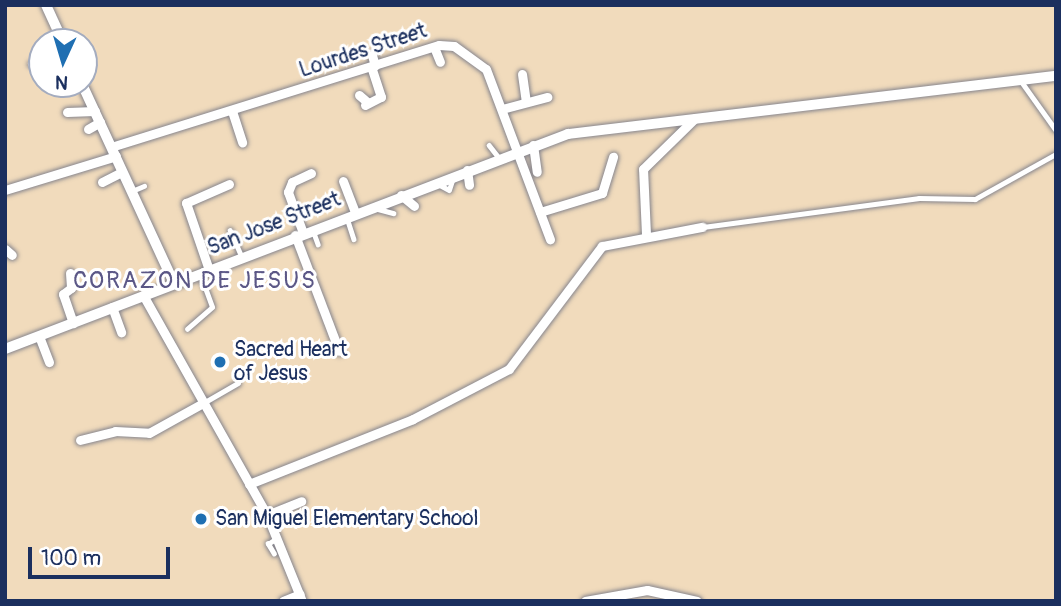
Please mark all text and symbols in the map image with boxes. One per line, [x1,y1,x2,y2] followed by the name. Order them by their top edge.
[296,19,430,83] street label: Lourdes Street
[28,28,98,98] north arrow
[54,70,69,94] text: N
[204,187,344,261] street label: San Jose Street
[75,267,315,295] district label: CORAZON DE JESUS
[234,337,347,387] place label: Sacred Heart of Jesus
[212,354,228,370] marker: Sacred Heart of Jesus
[215,506,479,532] place label: San Miguel Elementary School
[193,511,209,527] marker: San Miguel Elementary School
[32,532,173,576] scale bar
[41,545,101,572] text: 100 m

